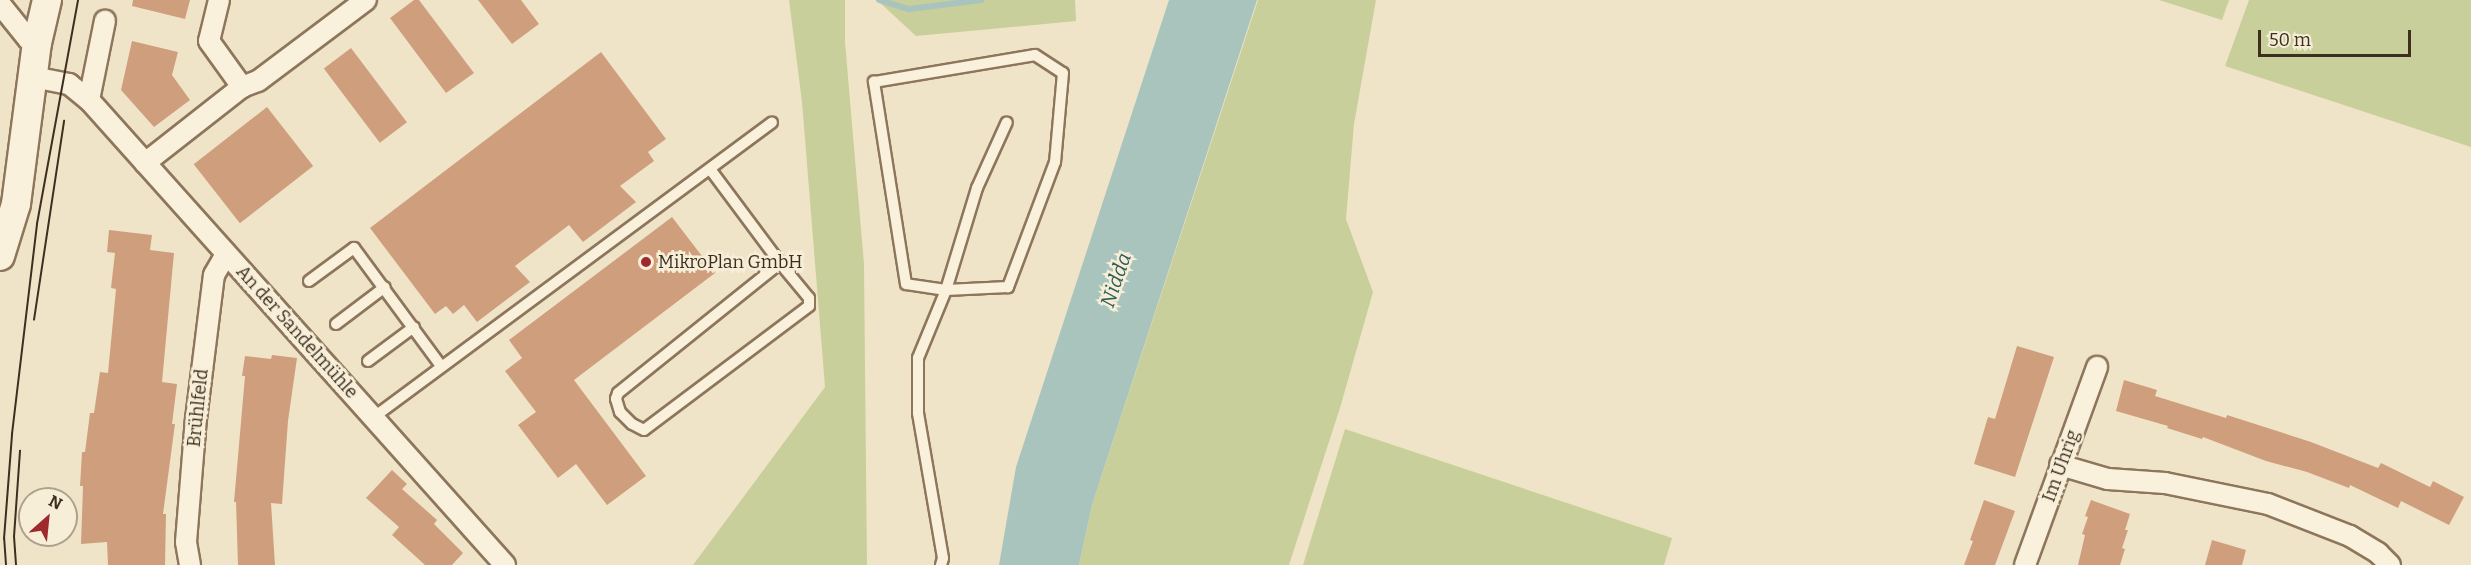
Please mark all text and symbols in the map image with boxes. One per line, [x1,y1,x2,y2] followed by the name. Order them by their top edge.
[2261,18,2414,56] scale bar
[2269,29,2311,51] text: 50 m
[1096,250,1136,310] water label: Nidda
[658,251,803,273] place label: MikroPlan GmbH
[639,255,653,269] marker: MikroPlan GmbH
[232,261,362,403] street label: An der Sandelmühle
[183,368,213,448] street label: Brühlfeld
[2038,427,2084,505] street label: Im Uhrig
[18,487,78,547] north arrow
[46,491,65,514] text: N

